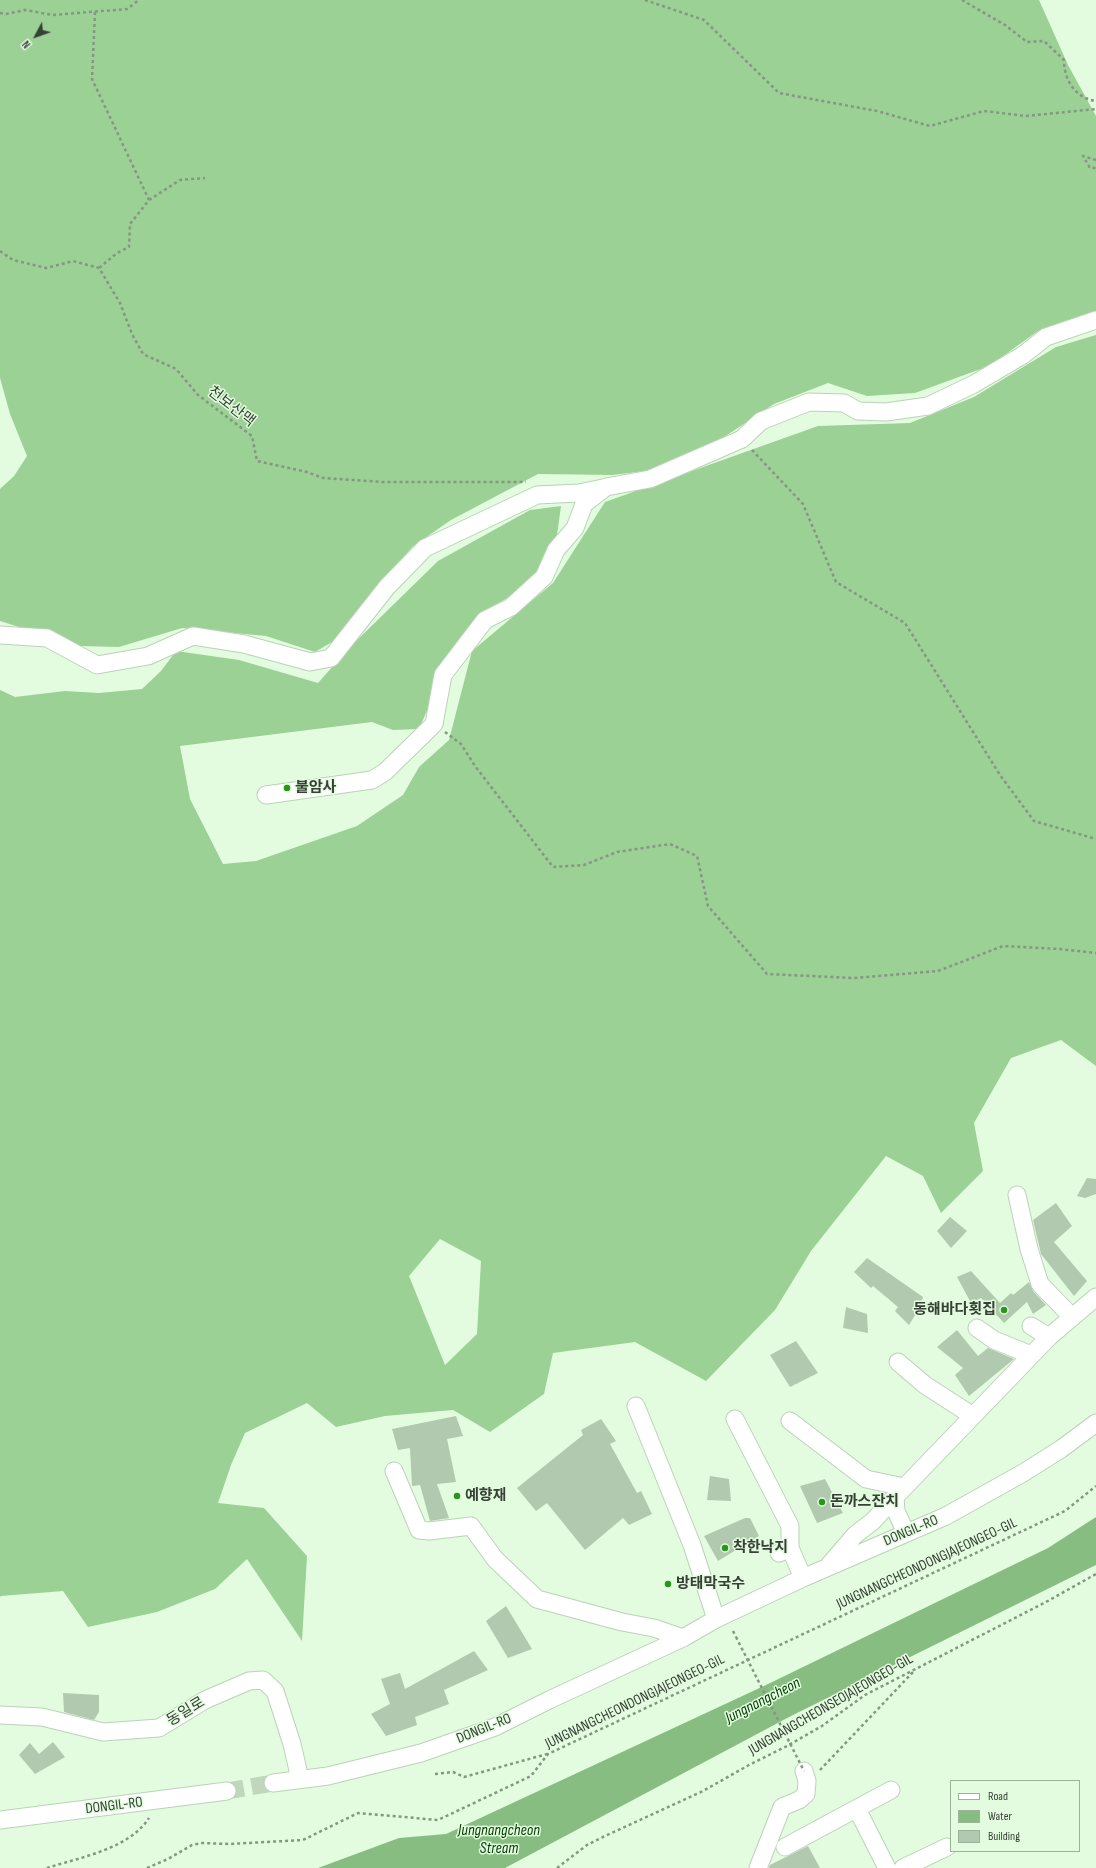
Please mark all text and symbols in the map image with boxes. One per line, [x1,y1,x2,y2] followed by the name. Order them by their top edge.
[16,16,56,56] north arrow
[20,38,33,51] text: N
[204,383,258,431] street label: 천보산맥
[295,779,336,797] place label: 불암사
[282,783,292,793] marker: 불암사
[913,1301,996,1319] place label: 동해바다횟집
[999,1305,1009,1315] marker: 동해바다횟집
[465,1487,506,1505] place label: 예향재
[452,1491,462,1501] marker: 예향재
[830,1493,899,1511] place label: 돈까스잔치
[817,1497,827,1507] marker: 돈까스잔치
[881,1511,941,1551] street label: DONGIL-RO
[834,1514,1020,1614] street label: JUNGNANGCHEONDONGJAJEONGEO-GIL
[733,1539,788,1557] place label: 착한낙지
[720,1543,730,1553] marker: 착한낙지
[676,1575,745,1593] place label: 방태막국수
[663,1579,673,1589] marker: 방태막국수
[746,1650,916,1760] street label: JUNGNANGCHEONSEOJAJEONGEO-GIL
[542,1651,728,1753] street label: JUNGNANGCHEONDONGJAJEONGEO-GIL
[722,1674,804,1728] water label: Jungnangcheon
[164,1694,208,1730] street label: 동일로
[454,1710,514,1748] street label: DONGIL-RO
[950,1780,1080,1852] legend
[988,1789,1008,1804] text: Road
[84,1794,144,1818] street label: DONGIL-RO
[988,1809,1012,1824] text: Water
[458,1821,540,1859] water label: Jungnangcheon Stream
[988,1829,1020,1844] text: Building

